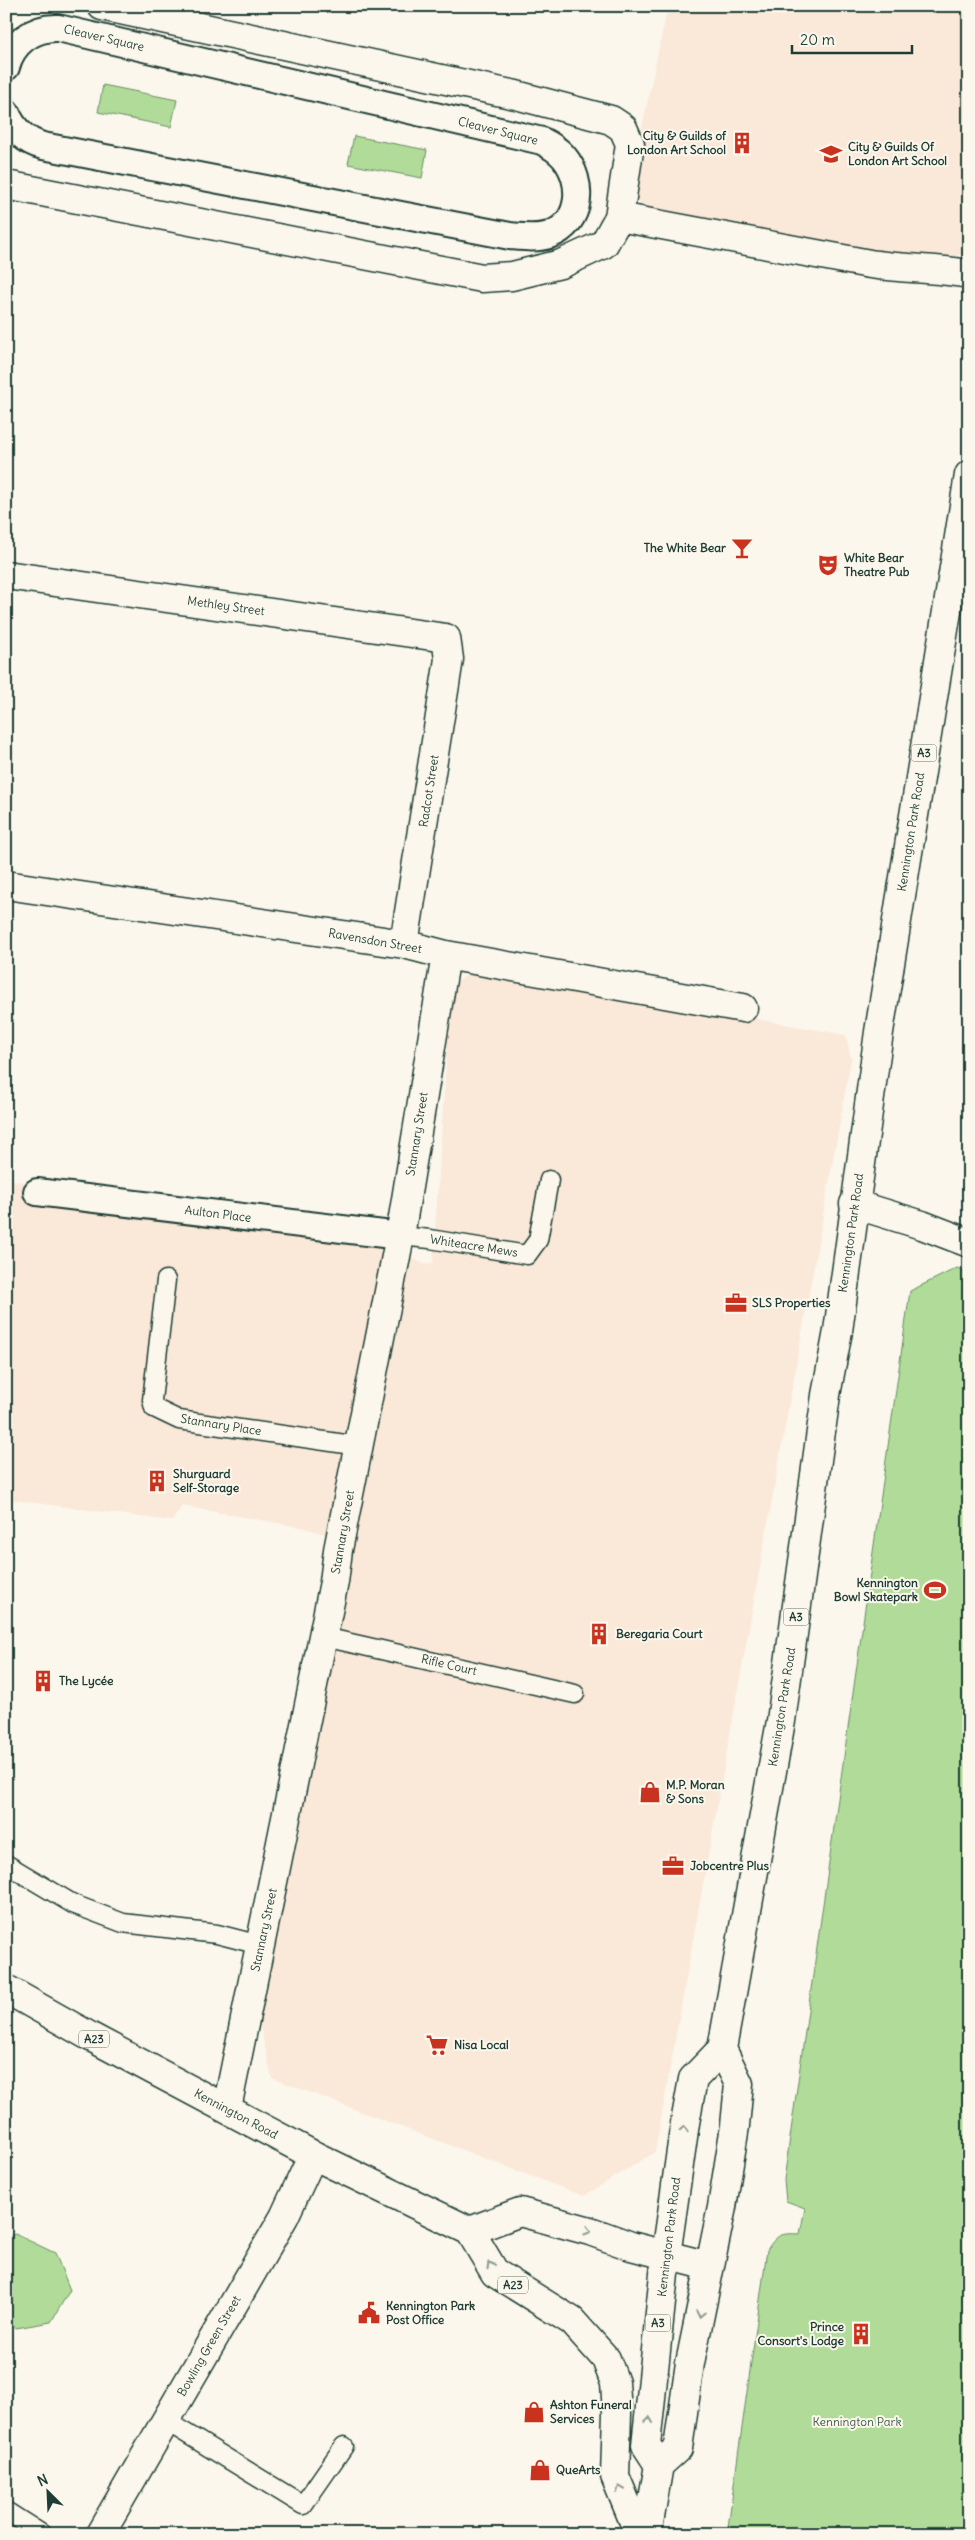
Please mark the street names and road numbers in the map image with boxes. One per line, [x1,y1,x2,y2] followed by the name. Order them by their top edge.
[62,21,146,54] street label: Cleaver Square
[456,113,540,148] street label: Cleaver Square
[186,593,266,618] street label: Methley Street
[912,744,936,761] road number: A3
[415,754,442,828] street label: Radcot Street
[894,771,927,892] street label: Kennington Park Road
[327,925,423,956] street label: Ravensdon Street
[402,1091,431,1177] street label: Stannary Street
[835,1172,866,1293] street label: Kennington Park Road
[184,1202,252,1225] street label: Aulton Place
[429,1231,519,1260] street label: Whiteacre Mews
[180,1411,263,1438] street label: Stannary Place
[328,1489,357,1575] street label: Stannary Street
[784,1608,808,1625] road number: A3
[765,1646,798,1767] street label: Kennington Park Road
[420,1651,478,1678] street label: Rifle Court
[247,1887,280,1973] street label: Stannary Street
[79,2030,109,2048] road number: A23
[192,2085,281,2142] street label: Kennington Road
[654,2176,683,2298] street label: Kennington Park Road
[498,2276,528,2294] road number: A23
[174,2293,244,2399] street label: Bowling Green Street
[646,2314,670,2332] road number: A3

